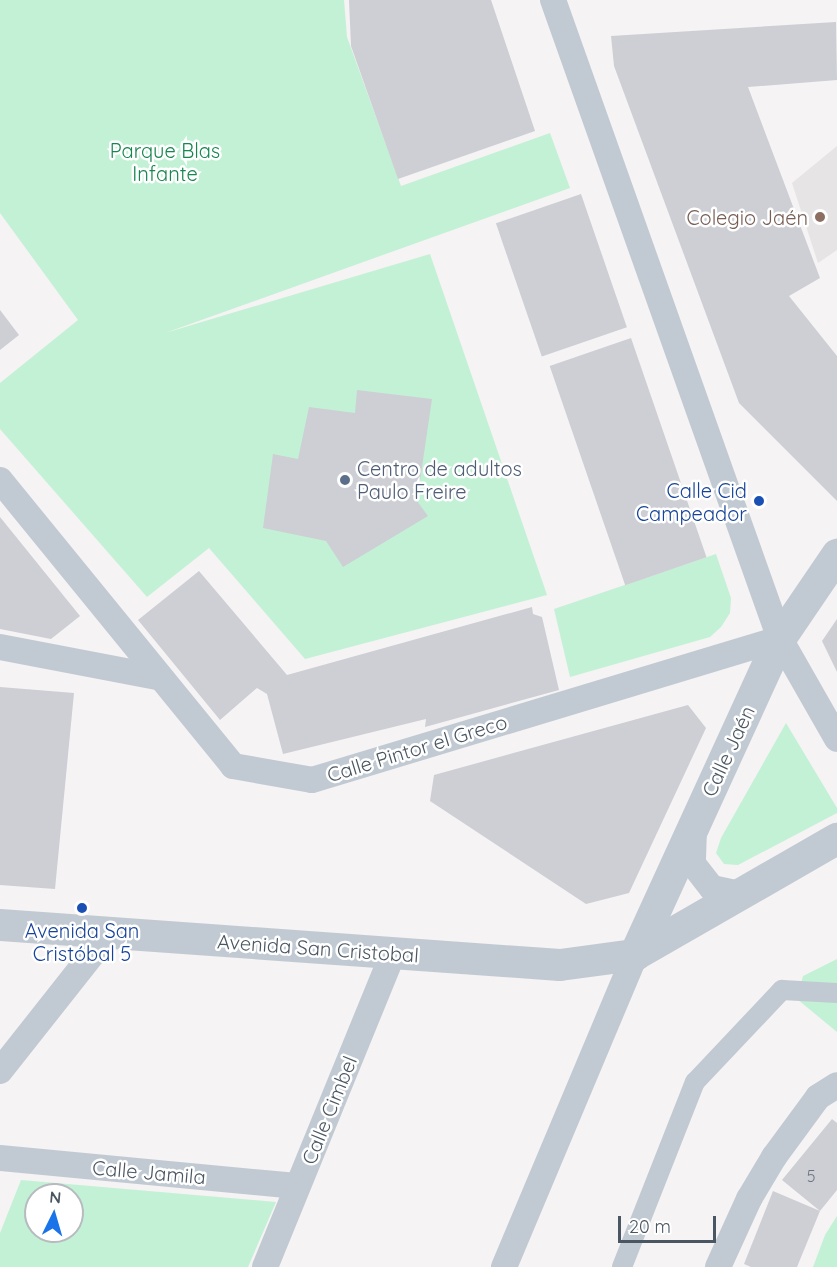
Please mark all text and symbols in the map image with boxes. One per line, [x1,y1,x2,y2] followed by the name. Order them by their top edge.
[110,138,220,185] park label: Parque Blas Infante
[687,205,808,229] place label: Colegio Jaén
[813,210,827,224] marker: Colegio Jaén
[357,456,522,503] place label: Centro de adultos Paulo Freire
[338,473,352,487] marker: Centro de adultos Paulo Freire
[636,478,747,525] place label: Calle Cid Campeador
[752,494,766,508] marker: Calle Cid Campeador
[697,702,759,800] street label: Calle Jaén
[324,709,510,787] street label: Calle Pintor el Greco
[75,901,89,915] marker: Avenida San Cristóbal 5
[25,918,139,965] place label: Avenida San Cristóbal 5
[216,929,420,967] street label: Avenida San Cristobal
[296,1052,362,1168] street label: Calle Cimbel
[91,1155,207,1189] street label: Calle Jamila
[807,1166,815,1186] house number: 5
[24,1183,84,1243] north arrow
[49,1187,62,1208] text: N
[621,1204,718,1242] scale bar
[629,1215,671,1238] text: 20 m

